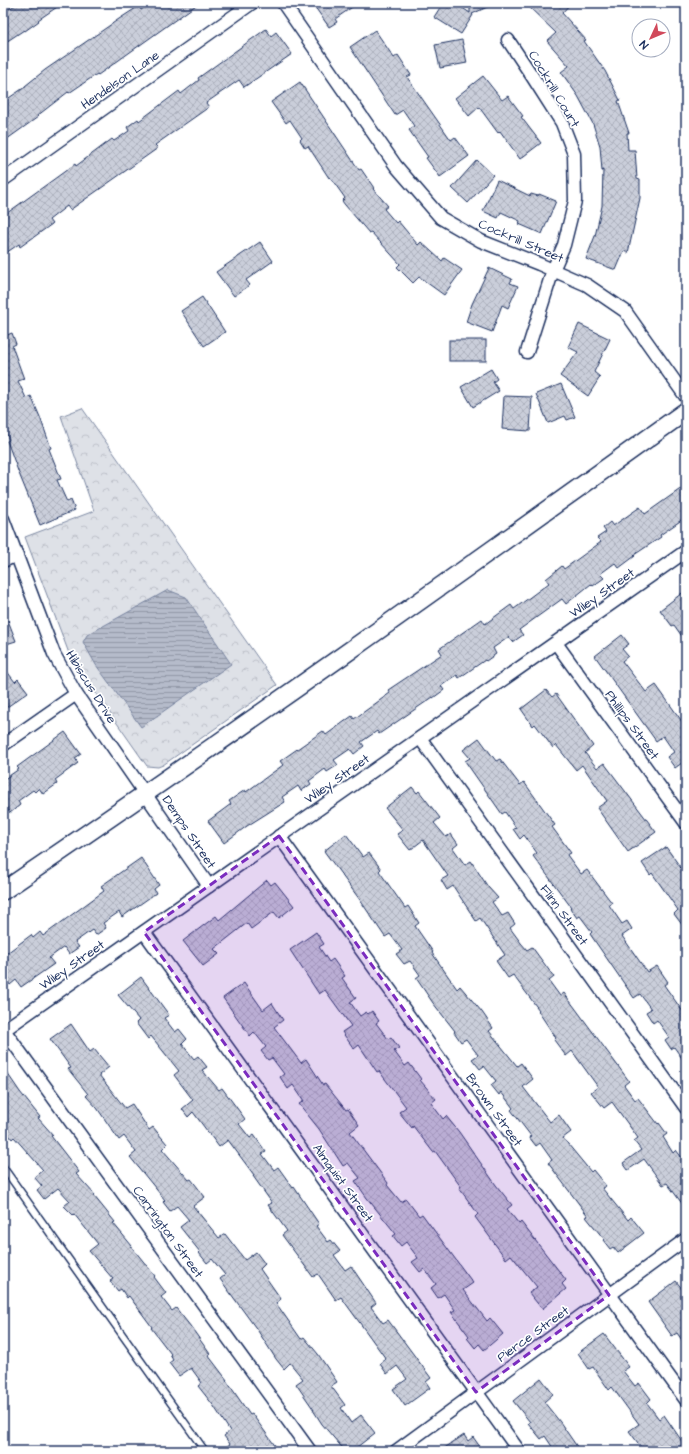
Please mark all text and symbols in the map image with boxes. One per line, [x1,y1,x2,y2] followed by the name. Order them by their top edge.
[631,18,671,58] north arrow
[636,37,652,52] text: N
[77,46,163,114] street label: Hendelson Lane
[524,47,584,131] street label: Cockrill Court
[475,215,567,267] street label: Cockrill Street
[566,563,639,623] street label: Wiley Street
[61,647,121,727] street label: Hibiscus Drive
[601,687,664,764] street label: Phillips Street
[301,749,374,809] street label: Wiley Street
[158,792,221,873] street label: Demps Street
[536,881,593,950] street label: Flinn Street
[36,935,109,995] street label: Wiley Street
[461,1070,527,1151] street label: Brown Street
[308,1140,378,1226] street label: Almquist Street
[128,1182,208,1283] street label: Carrington Street
[493,1301,573,1366] street label: Pierce Street

